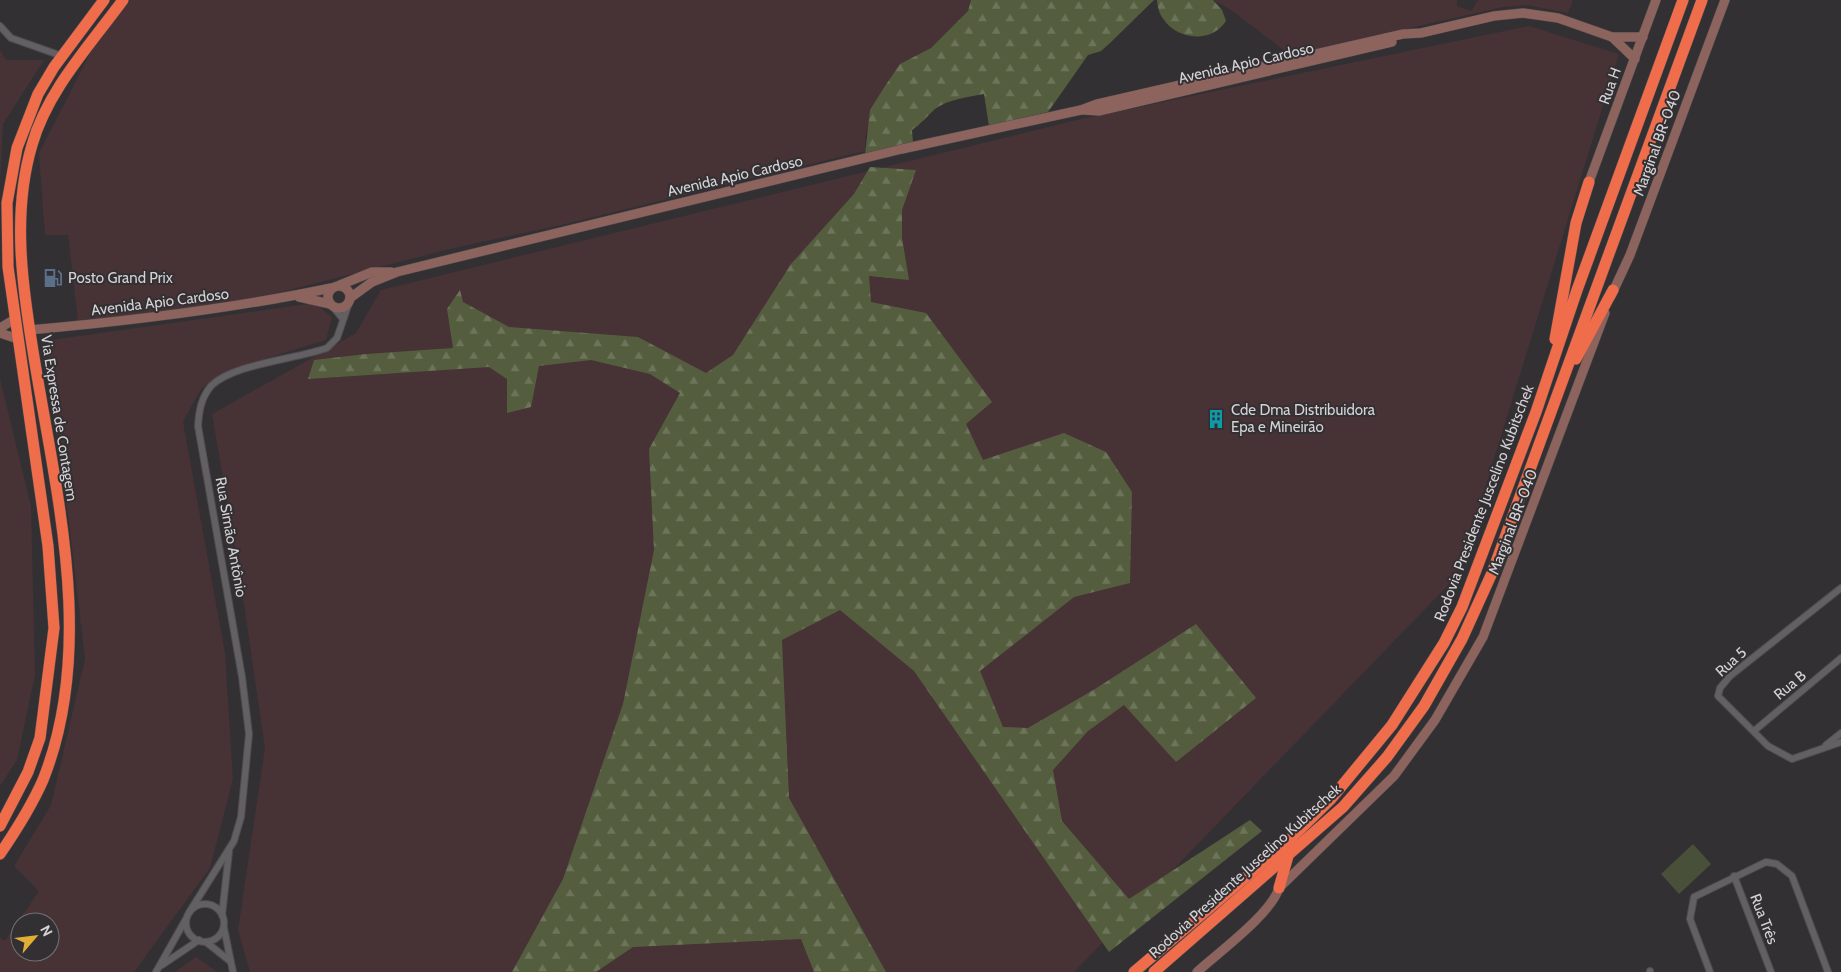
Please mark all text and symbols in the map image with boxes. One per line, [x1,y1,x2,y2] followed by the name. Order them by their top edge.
[1176,39,1316,87] street label: Avenida Apio Cardoso
[1595,65,1625,107] street label: Rua H
[1629,88,1685,198] street label: Marginal BR-040
[665,152,805,200] street label: Avenida Apio Cardoso
[42,267,64,289] fuel station icon: Posto Grand Prix
[68,269,173,287] place label: Posto Grand Prix
[90,285,230,319] street label: Avenida Apio Cardoso
[37,334,81,502] street label: Via Expressa de Contagem
[1430,382,1538,624] street label: Rodovia Presidente Juscelino Kubitschek
[1231,401,1376,436] place label: Cde Dma Distribuidora Epa e Mineirão
[1205,408,1227,430] building icon: Cde Dma Distribuidora Epa e Mineirão
[1485,467,1541,577] street label: Marginal BR-040
[212,476,250,598] street label: Rua Simão Antônio
[1712,643,1750,681] street label: Rua 5
[1770,666,1810,704] street label: Rua B
[1145,780,1345,962] street label: Rodovia Presidente Juscelino Kubitschek
[1746,891,1782,947] street label: Rua Três
[10,912,60,962] north arrow
[36,922,57,939] text: N

